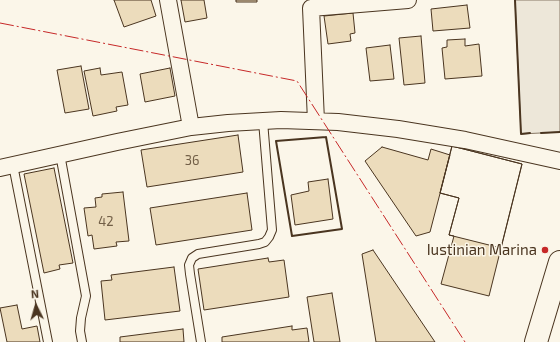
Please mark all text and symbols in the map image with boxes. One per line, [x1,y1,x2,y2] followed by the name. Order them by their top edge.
[185,153,199,169] house number: 36
[98,214,114,230] house number: 42
[427,241,537,259] place label: Iustinian Marina
[540,245,550,255] marker: Iustinian Marina
[16,286,56,326] north arrow
[30,287,39,300] text: N

